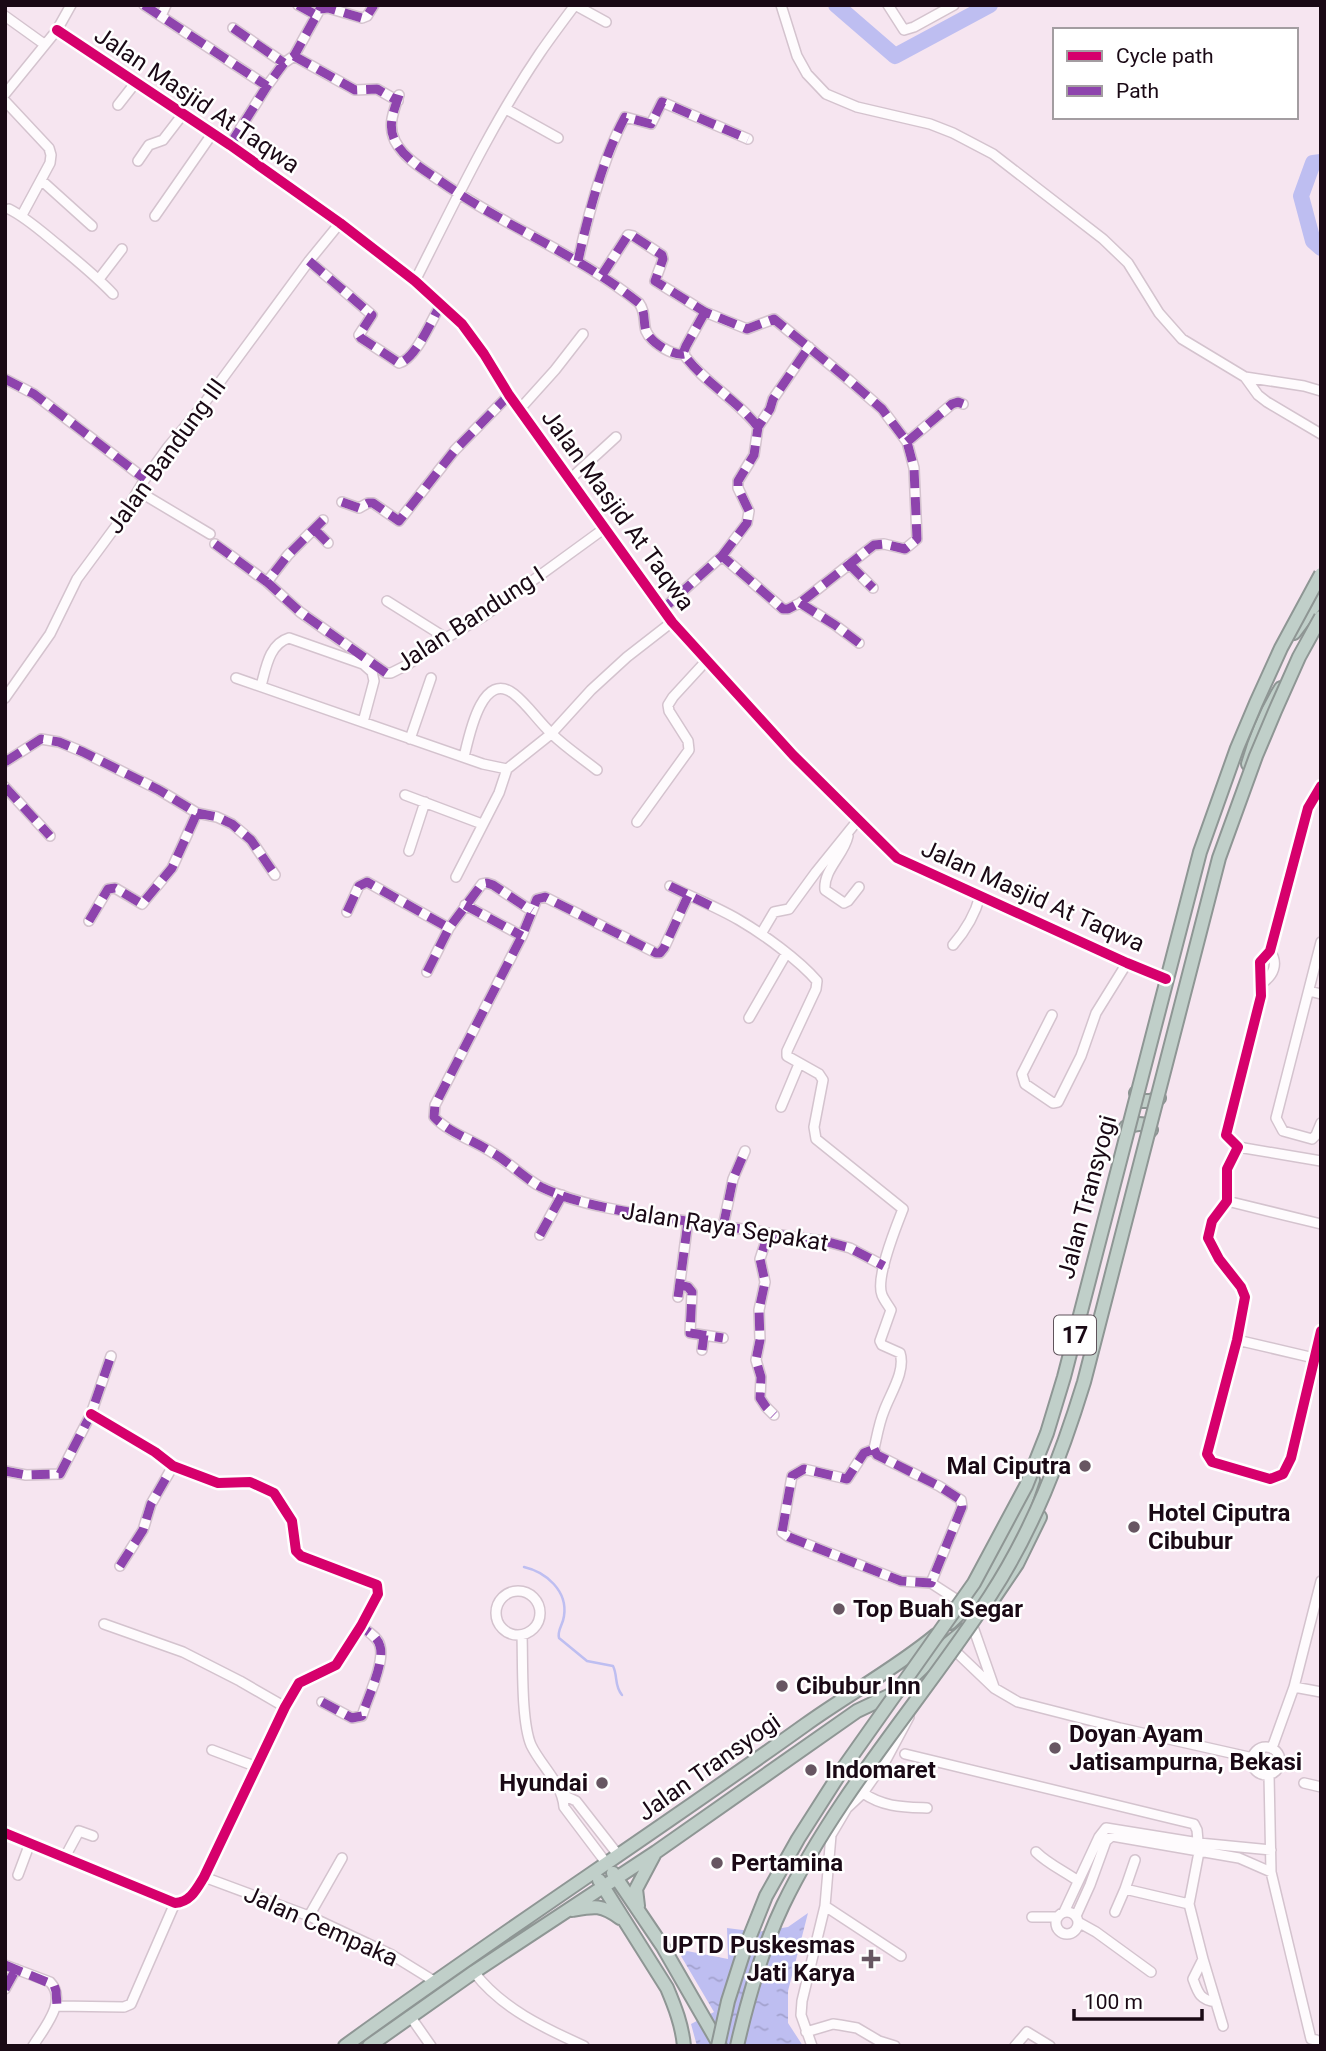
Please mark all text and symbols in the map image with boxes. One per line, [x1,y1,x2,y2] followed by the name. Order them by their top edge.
[89,21,305,179] street label: Jalan Masjid At Taqwa
[1053,28,1298,119] legend
[1116,44,1214,68] text: Cycle path
[1116,79,1159,103] text: Path
[100,373,232,539] street label: Jalan Bandung III
[536,404,700,616] street label: Jalan Masjid At Taqwa
[390,561,550,677] street label: Jalan Bandung I
[917,834,1149,958] street label: Jalan Masjid At Taqwa
[1052,1112,1122,1282] street label: Jalan Transyogi
[620,1197,830,1257] street label: Jalan Raya Sepakat
[1054,1316,1096,1354] road number: 17
[946,1452,1071,1480] place label: Mal Ciputra
[1077,1458,1093,1474] marker: Mal Ciputra
[1148,1499,1290,1555] place label: Hotel Ciputra Cibubur
[1126,1519,1142,1535] marker: Hotel Ciputra Cibubur
[853,1595,1023,1623] place label: Top Buah Segar
[831,1601,847,1617] marker: Top Buah Segar
[796,1672,921,1700] place label: Cibubur Inn
[774,1678,790,1694] marker: Cibubur Inn
[632,1707,786,1827] street label: Jalan Transyogi
[1069,1720,1302,1776] place label: Doyan Ayam Jatisampurna, Bekasi
[1047,1740,1063,1756] marker: Doyan Ayam Jatisampurna, Bekasi
[825,1756,936,1784] place label: Indomaret
[803,1762,819,1778] marker: Indomaret
[499,1769,588,1797] place label: Hyundai
[594,1775,610,1791] marker: Hyundai
[731,1849,843,1877] place label: Pertamina
[709,1855,725,1871] marker: Pertamina
[240,1880,402,1972] street label: Jalan Cempaka
[662,1931,855,1987] place label: UPTD Puskesmas Jati Karya
[861,1949,881,1969] marker: UPTD Puskesmas Jati Karya
[1074,1978,1202,2022] scale bar
[1084,1990,1143,2014] text: 100 m

